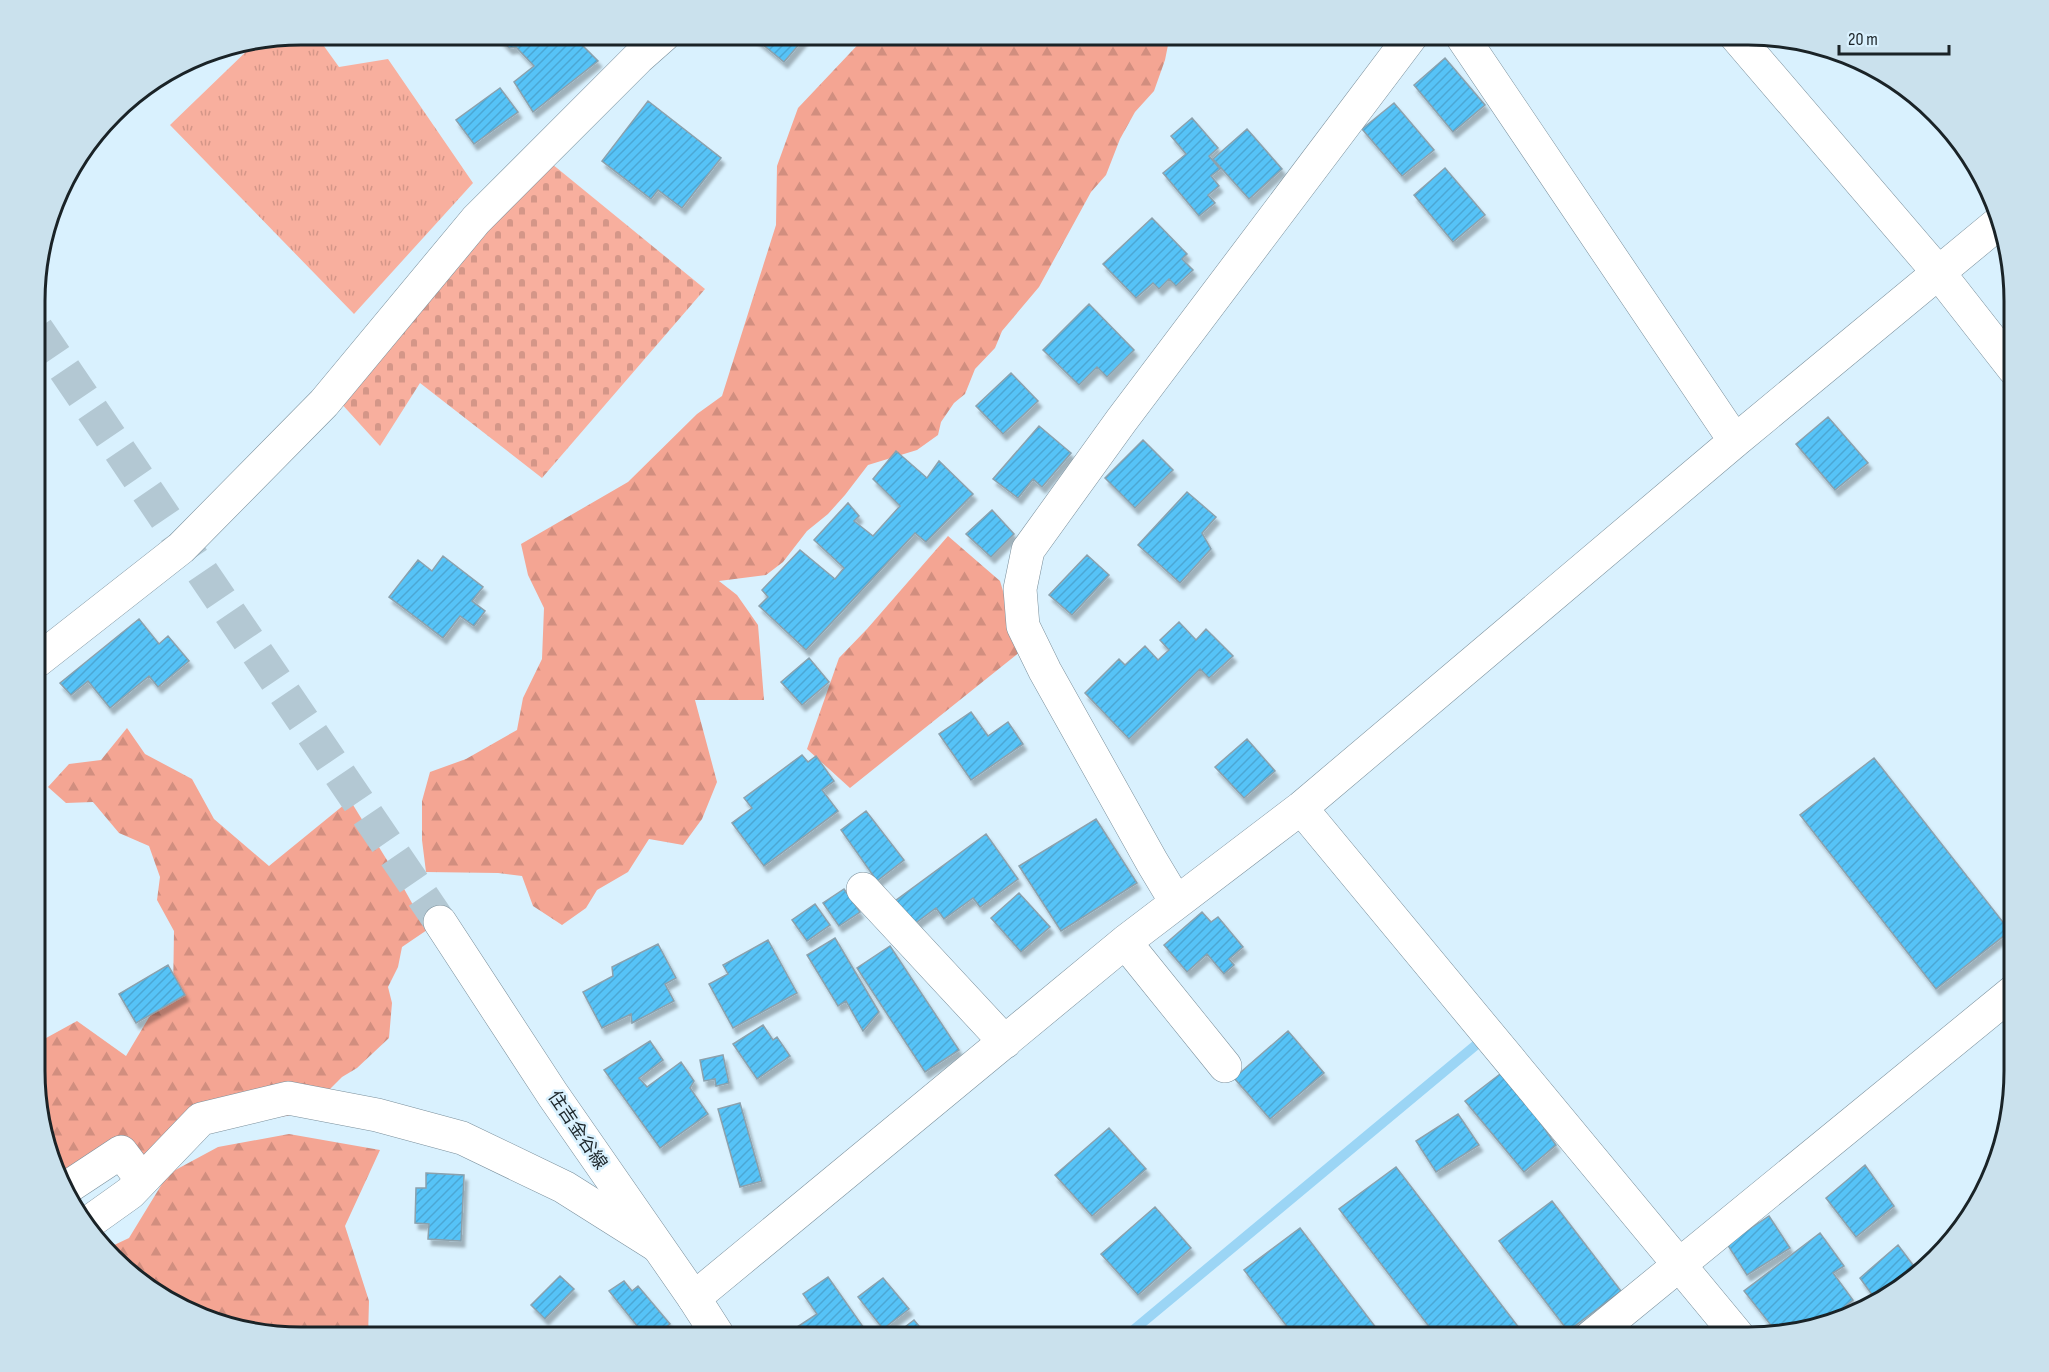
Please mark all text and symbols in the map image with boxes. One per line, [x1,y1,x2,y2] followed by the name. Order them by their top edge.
[1839,18,1948,56] scale bar
[1848,29,1878,50] text: 20 m
[544,1087,611,1173] street label: 住吉金谷線

